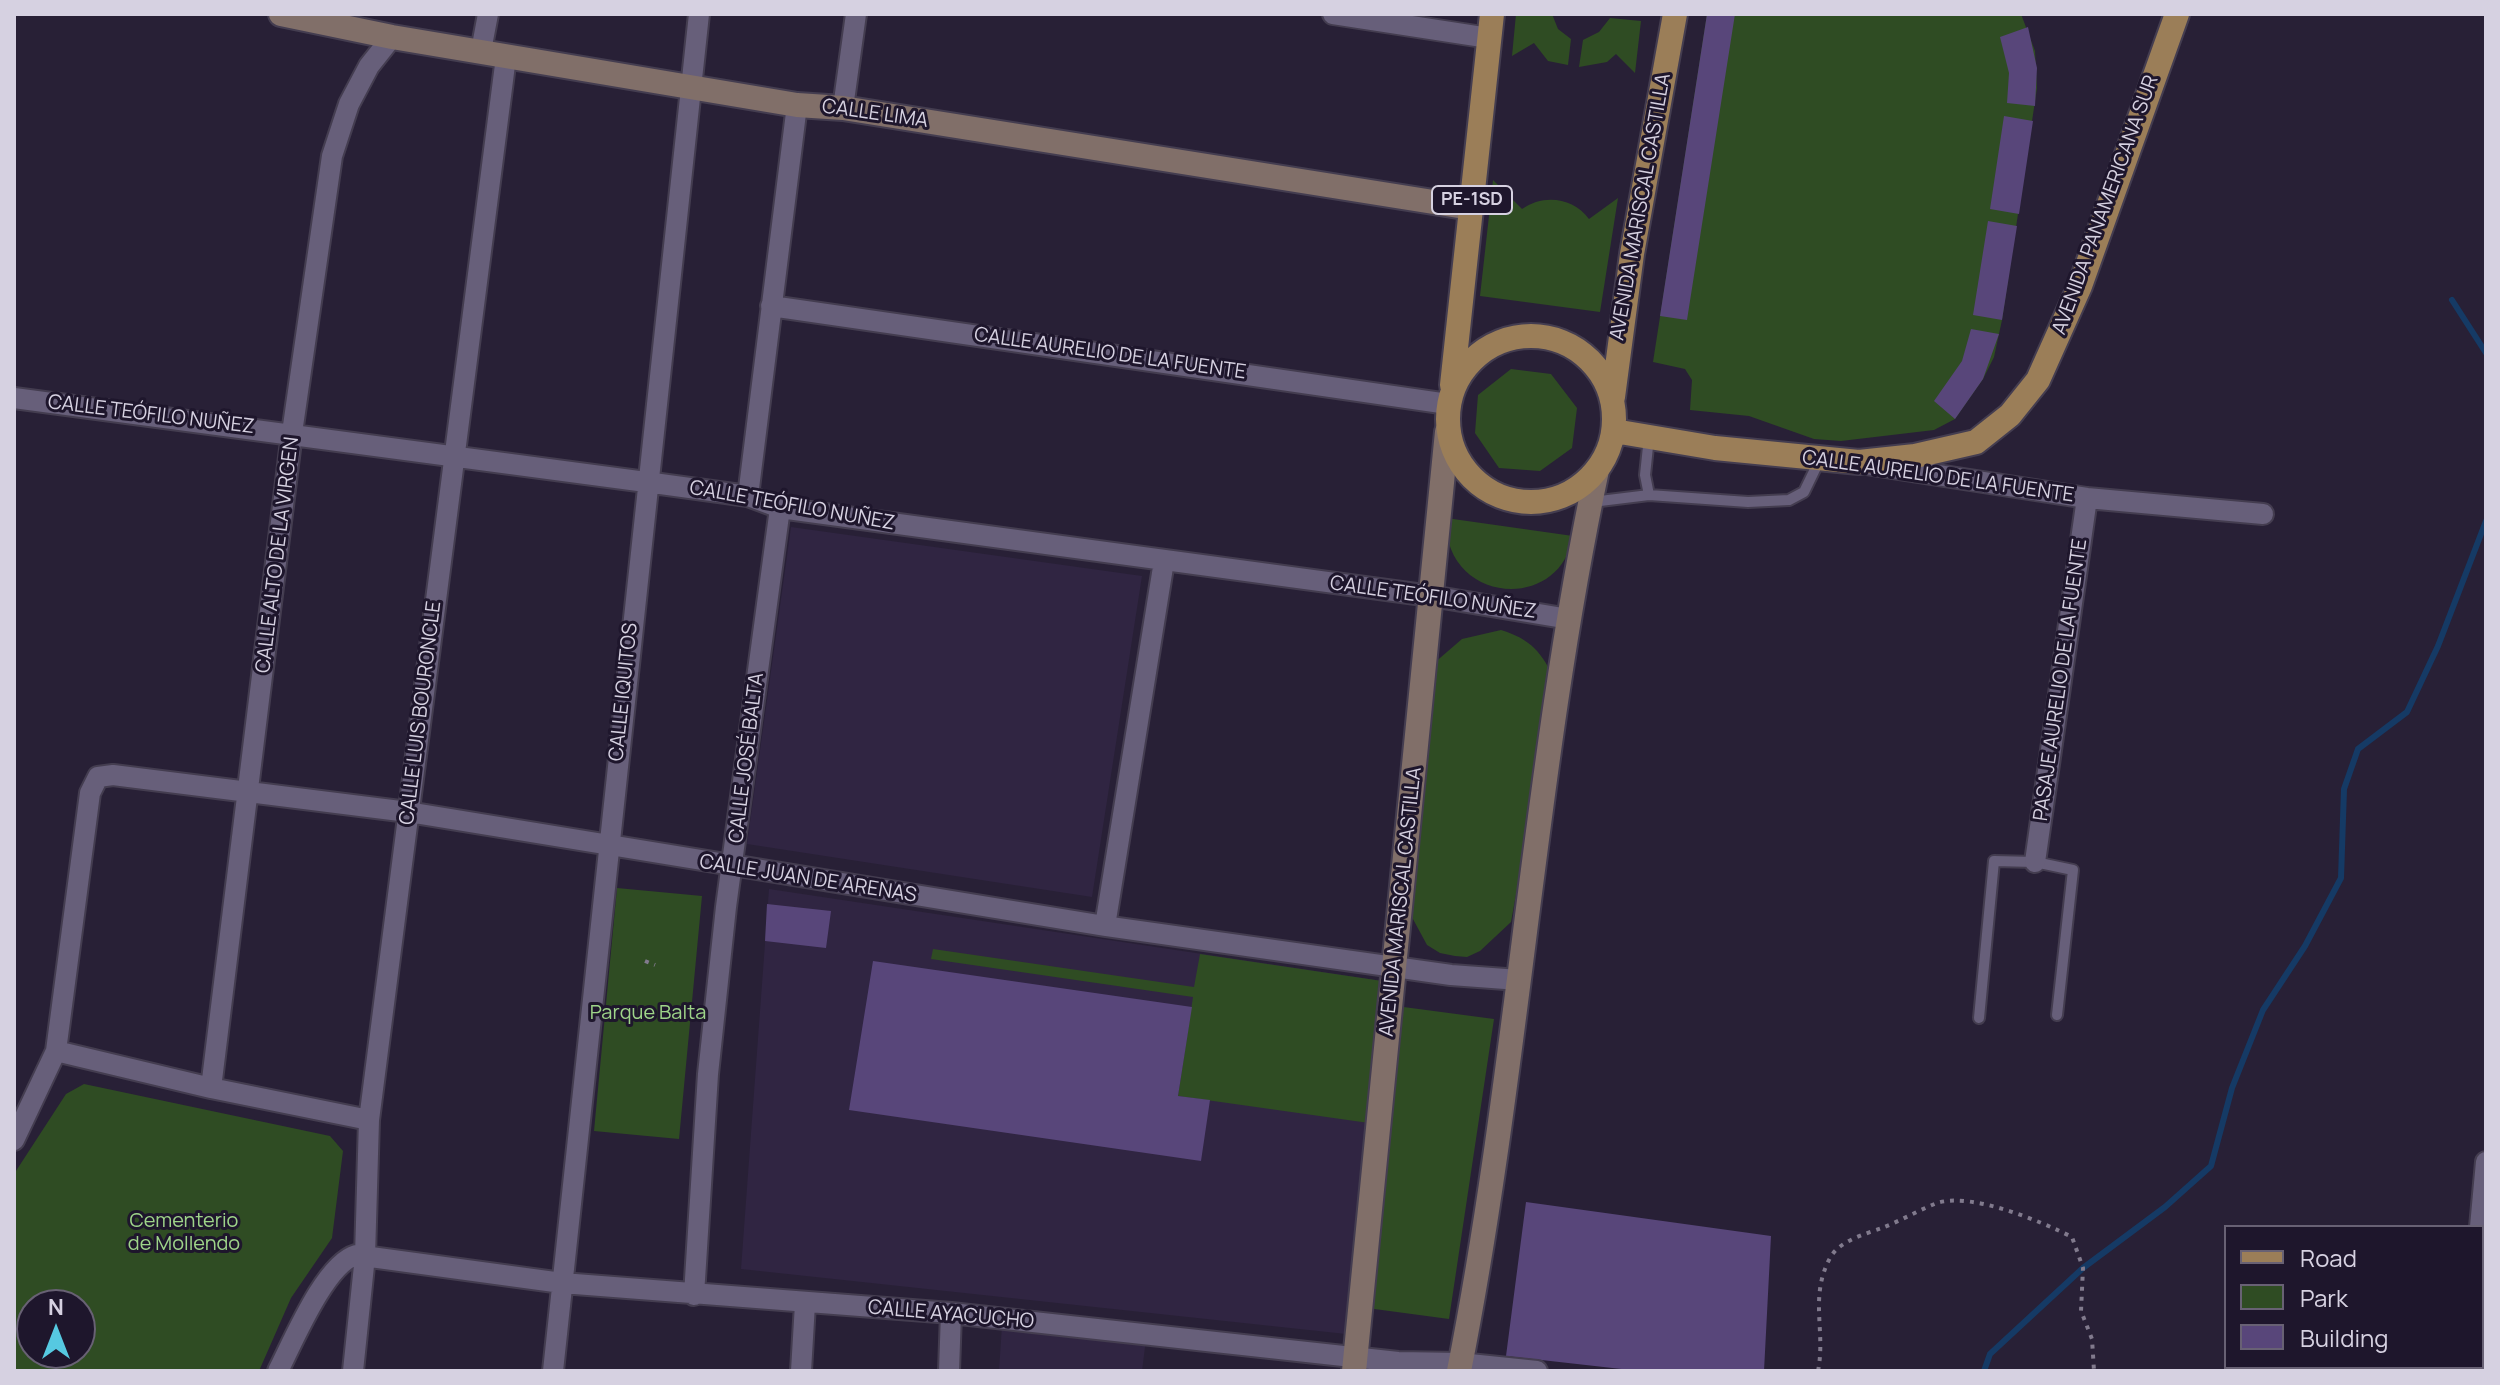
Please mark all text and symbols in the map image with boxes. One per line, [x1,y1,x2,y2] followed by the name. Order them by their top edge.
[1606,72,1676,342] street label: AVENIDA MARISCAL CASTILLA
[2048,72,2164,338] street label: AVENIDA PANAMERICANA SUR
[820,95,930,133] street label: CALLE LIMA
[1432,186,1512,214] road number: PE-1SD
[973,323,1247,385] street label: CALLE AURELIO DE LA FUENTE
[46,390,256,440] street label: CALLE TEÓFILO NUÑEZ
[252,435,304,675] street label: CALLE ALTO DE LA VIRGEN
[1801,446,2075,508] street label: CALLE AURELIO DE LA FUENTE
[688,476,896,536] street label: CALLE TEÓFILO NUÑEZ
[2029,537,2093,823] street label: PASAJE AURELIO DE LA FUENTE
[1328,572,1538,624] street label: CALLE TEÓFILO NUÑEZ
[395,600,447,826] street label: CALLE LUIS BOURONCLE
[605,622,643,762] street label: CALLE IQUITOS
[725,672,769,844] street label: CALLE JOSÉ BALTA
[1375,766,1427,1038] street label: AVENIDA MARISCAL CASTILLA
[698,850,918,908] street label: CALLE JUAN DE ARENAS
[590,1001,706,1025] park label: Parque Balta
[128,1209,240,1256] park label: Cementerio de Mollendo
[2224,1225,2484,1369] legend
[2300,1241,2357,1274] text: Road
[2300,1281,2348,1314] text: Park
[16,1289,96,1369] north arrow
[48,1292,64,1322] text: N
[867,1296,1035,1334] street label: CALLE AYACUCHO
[2300,1321,2388,1354] text: Building

